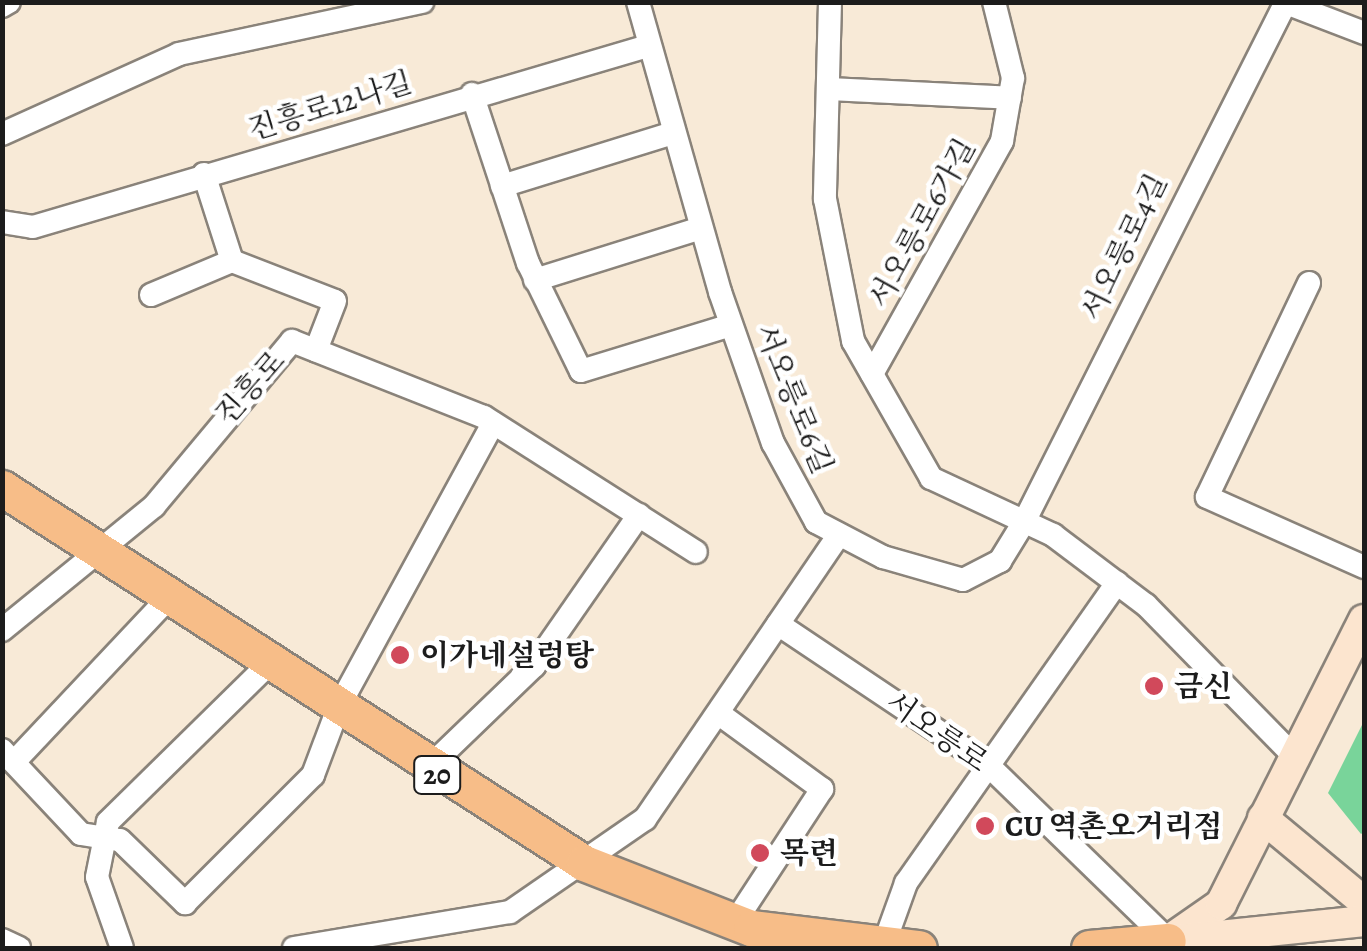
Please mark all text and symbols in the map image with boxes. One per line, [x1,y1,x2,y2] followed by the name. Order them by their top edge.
[244,64,416,148] street label: 진흥로12나길
[861,132,983,314] street label: 서오릉로6가길
[1073,168,1175,326] street label: 서오릉로4길
[748,319,840,479] street label: 서오릉로6길
[208,344,292,432] street label: 진흥로
[420,637,594,673] place label: 이가네설렁탕
[389,644,411,666] marker: 이가네설렁탕
[1174,668,1232,704] place label: 금신
[1143,675,1165,697] marker: 금신
[879,684,995,780] street label: 서오릉로
[412,752,462,798] road number: 20
[1005,808,1222,844] place label: CU 역촌오거리점
[974,815,996,837] marker: CU 역촌오거리점
[780,835,838,871] place label: 목련
[749,842,771,864] marker: 목련

